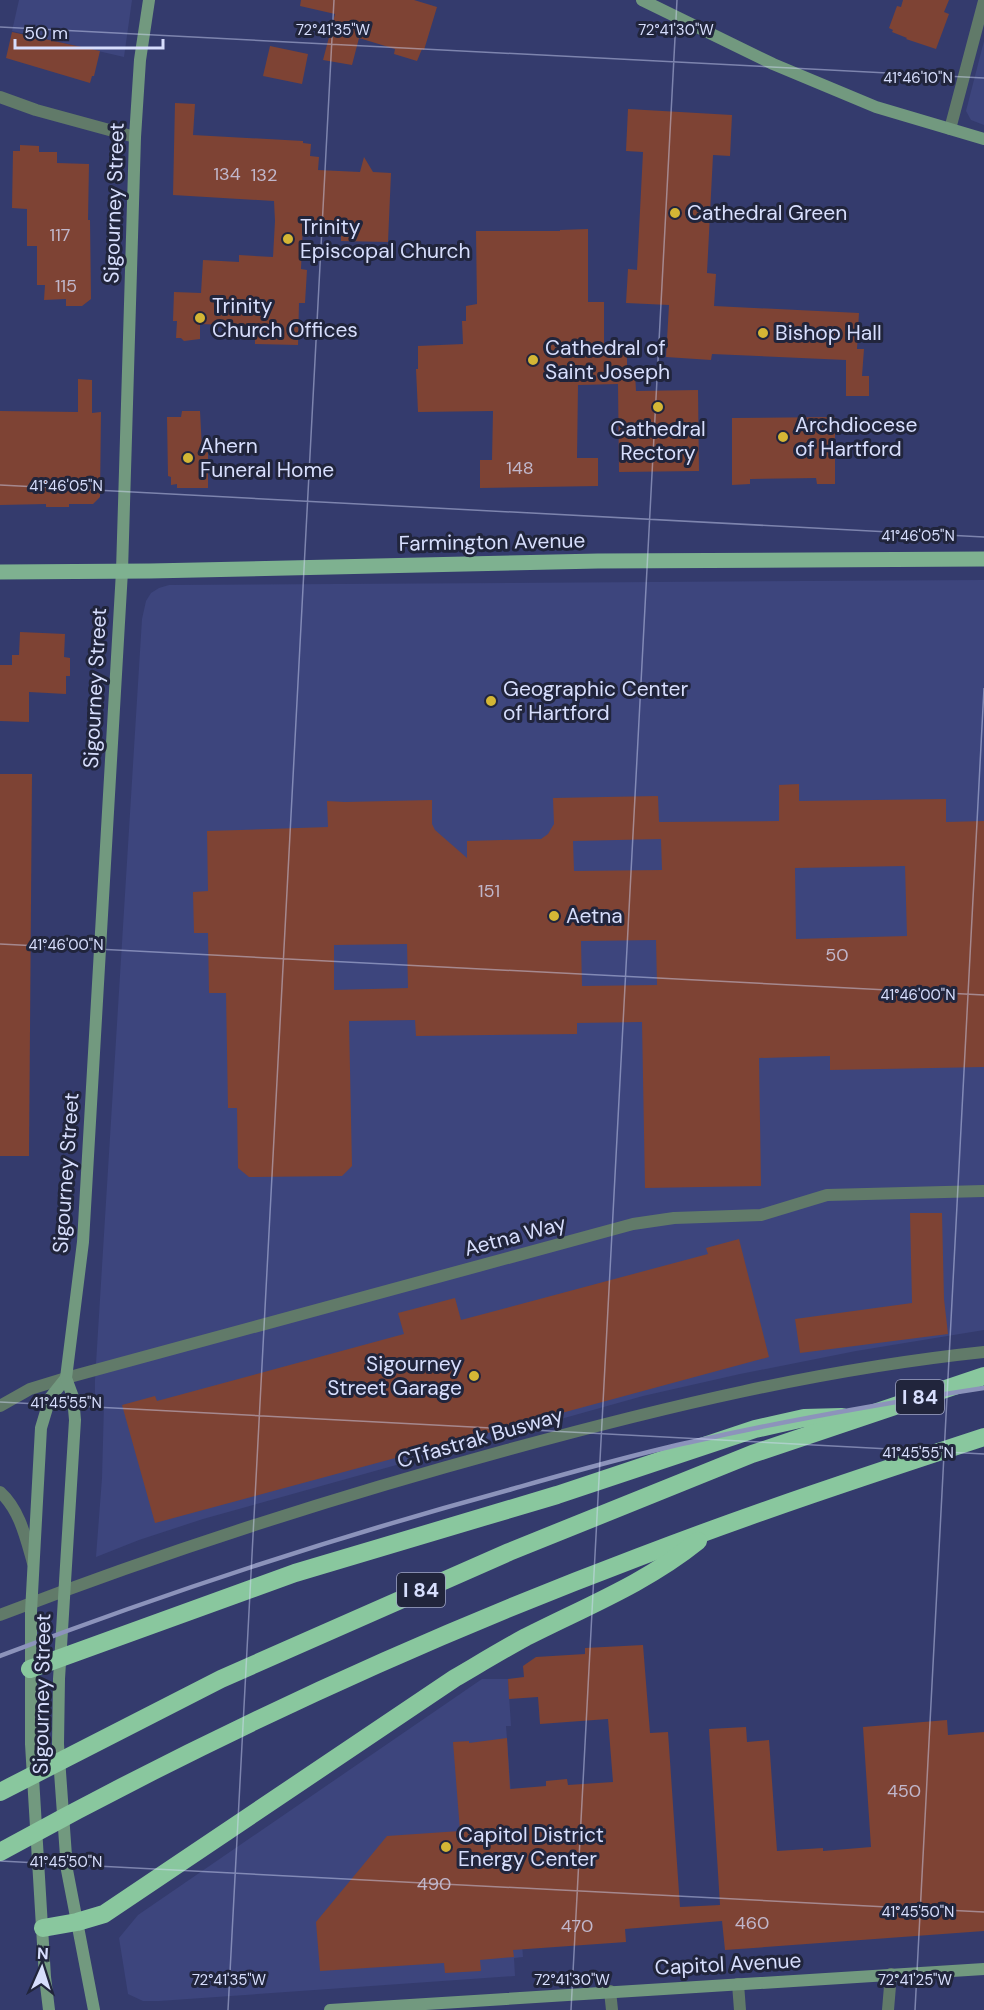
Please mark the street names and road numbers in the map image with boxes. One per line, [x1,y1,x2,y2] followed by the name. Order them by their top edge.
[97,122,131,284] street label: Sigourney Street
[398,526,586,558] street label: Farmington Avenue
[77,607,113,769] street label: Sigourney Street
[46,1092,86,1254] street label: Sigourney Street
[461,1209,569,1263] street label: Aetna Way
[896,1380,944,1414] road number: I 84
[394,1401,567,1475] street label: CTfastrak Busway
[397,1573,445,1607] road number: I 84
[27,1613,57,1775] street label: Sigourney Street
[654,1946,802,1982] street label: Capitol Avenue

